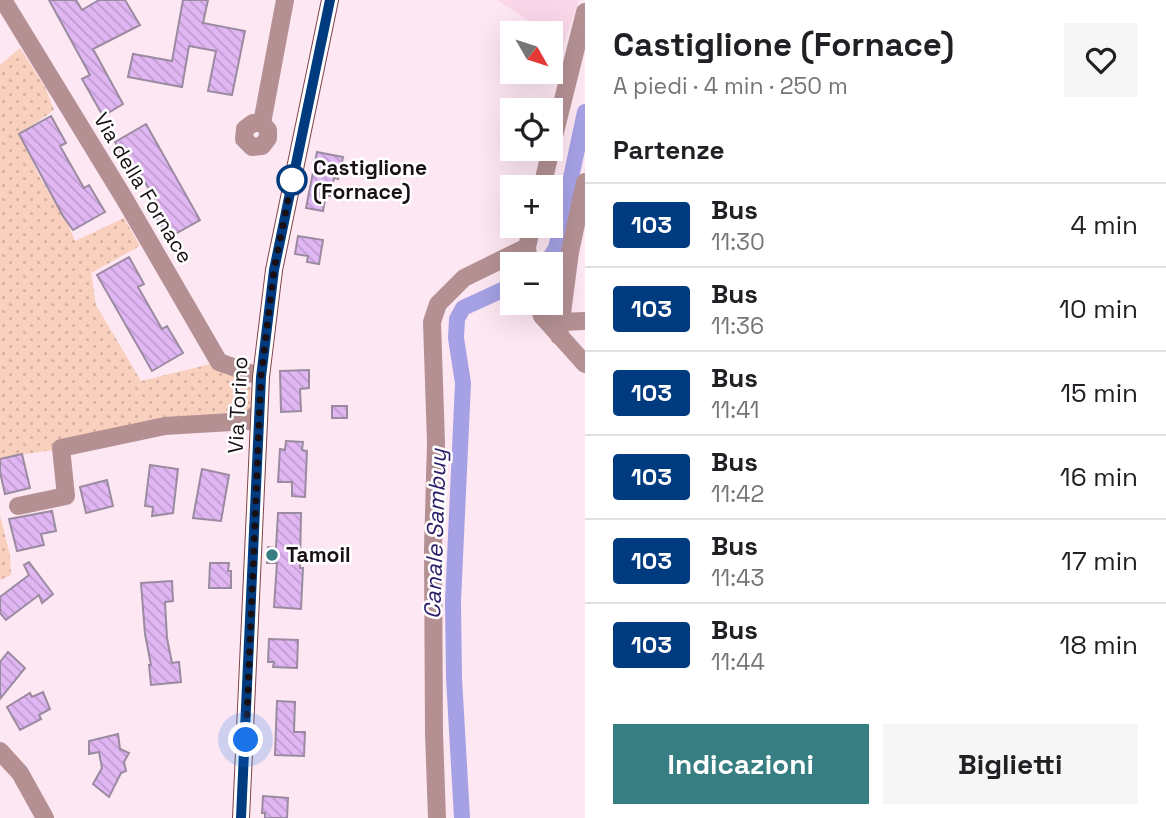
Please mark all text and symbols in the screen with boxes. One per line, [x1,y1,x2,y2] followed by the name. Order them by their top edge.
[500,21,564,84] north arrow
[500,21,563,315] map controls
[1064,23,1138,97] button: heart
[613,24,954,66] text: Castiglione (Fornace)
[613,71,848,101] text: A piedi · 4 min · 250 m
[500,98,563,161] button: locate
[88,107,199,268] street label: Via della Fornace
[613,133,724,167] text: Partenze
[313,154,427,205] place label: Castiglione (Fornace)
[277,165,307,195] marker: Castiglione (Fornace)
[500,175,563,238] button: +
[711,193,758,227] text: Bus
[1070,208,1138,242] text: 4 min
[631,209,672,240] text: 103
[711,227,765,257] text: 11:30
[500,252,563,315] button: −
[711,277,758,311] text: Bus
[1059,292,1138,326] text: 10 min
[631,293,672,324] text: 103
[711,311,764,341] text: 11:36
[221,356,254,454] street label: Via Torino
[711,361,758,395] text: Bus
[1060,376,1138,410] text: 15 min
[631,377,672,408] text: 103
[711,395,759,425] text: 11:41
[711,445,758,479] text: Bus
[417,447,453,620] water label: Canale Sambuy
[1060,460,1138,494] text: 16 min
[631,461,672,492] text: 103
[711,479,764,509] text: 11:42
[711,529,758,563] text: Bus
[286,541,351,568] place label: Tamoil
[1061,544,1138,578] text: 17 min
[631,545,672,576] text: 103
[264,547,280,563] marker: Tamoil
[711,563,764,593] text: 11:43
[711,613,758,647] text: Bus
[1060,628,1138,662] text: 18 min
[631,629,672,660] text: 103
[711,647,765,677] text: 11:44
[228,722,263,757] your location
[613,724,869,804] button: Indicazioni
[883,724,1138,804] button: Biglietti

